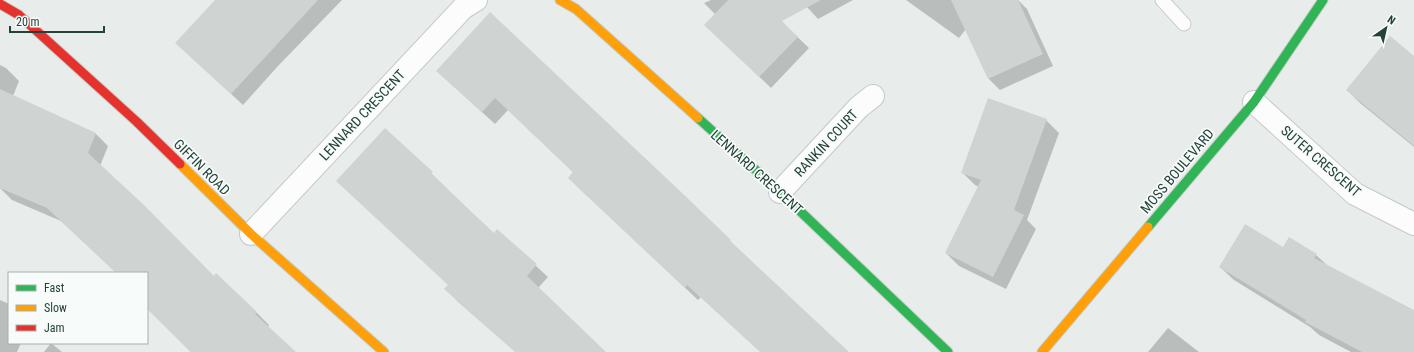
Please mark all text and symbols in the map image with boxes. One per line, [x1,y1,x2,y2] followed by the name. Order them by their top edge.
[10,8,104,34] scale bar
[1366,8,1406,48] north arrow
[1385,13,1398,28] text: N
[16,15,40,29] text: 20 m
[316,66,408,164] street label: LENNARD CRESCENT
[791,106,861,180] street label: RANKIN COURT
[1278,122,1364,200] street label: SUTER CRESCENT
[1137,126,1217,216] street label: MOSS BOULEVARD
[708,127,806,217] street label: LENNARD CRESCENT
[171,136,233,198] street label: GIFFIN ROAD
[8,272,148,344] legend
[44,281,65,295] text: Fast
[44,301,67,315] text: Slow
[44,321,65,335] text: Jam

